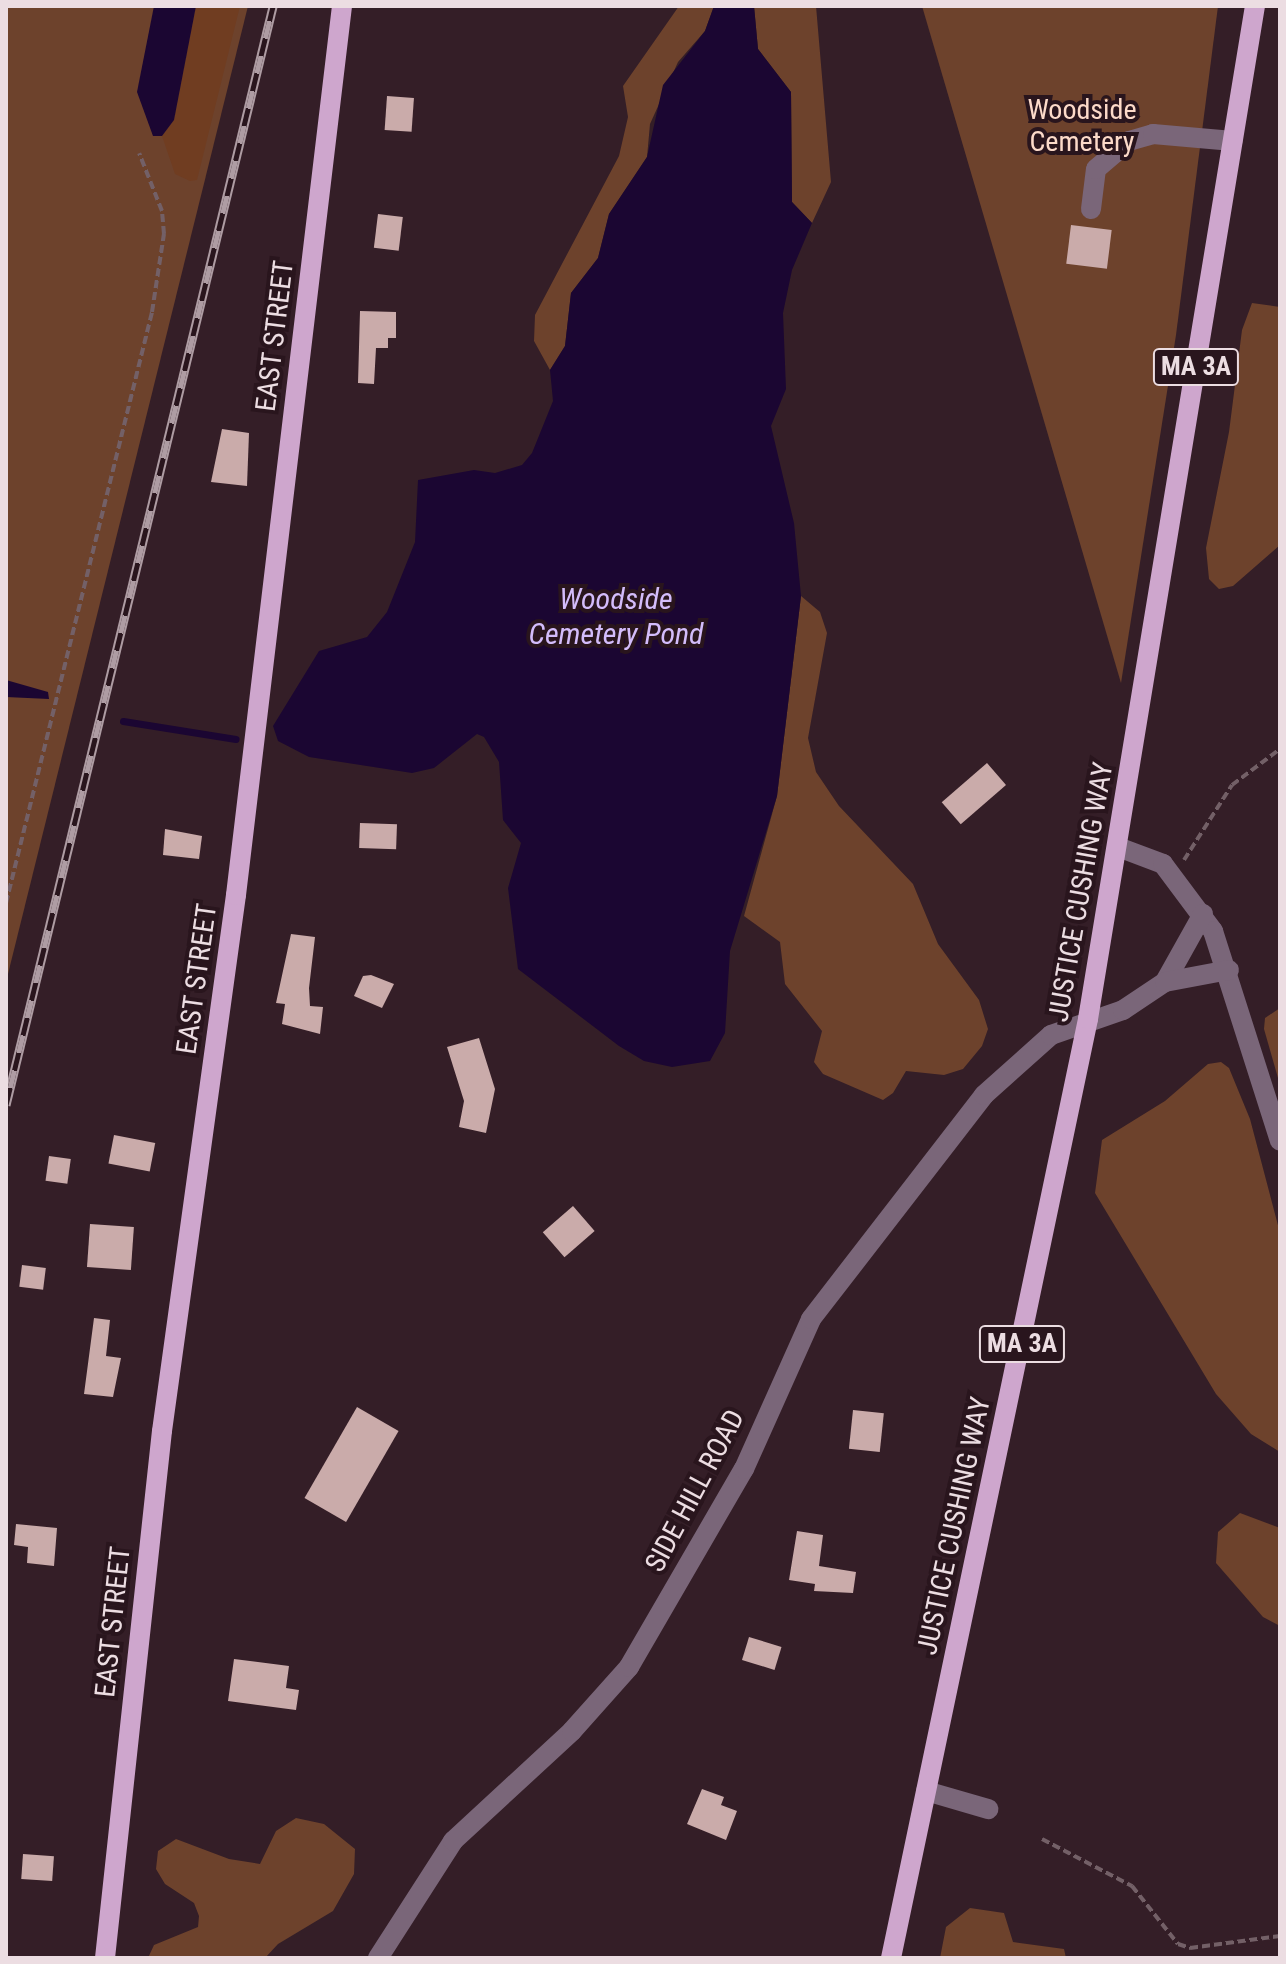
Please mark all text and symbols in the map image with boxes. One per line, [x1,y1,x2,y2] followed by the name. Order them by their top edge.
[1027,93,1137,159] park label: Woodside Cemetery
[249,258,301,414] street label: EAST STREET
[1152,345,1240,389] road number: MA 3A
[528,581,704,652] water label: Woodside Cemetery Pond
[1042,760,1120,1024] street label: JUSTICE CUSHING WAY
[170,901,224,1057] street label: EAST STREET
[978,1322,1066,1366] road number: MA 3A
[910,1394,998,1658] street label: JUSTICE CUSHING WAY
[638,1404,752,1578] street label: SIDE HILL ROAD
[88,1545,138,1699] street label: EAST STREET

